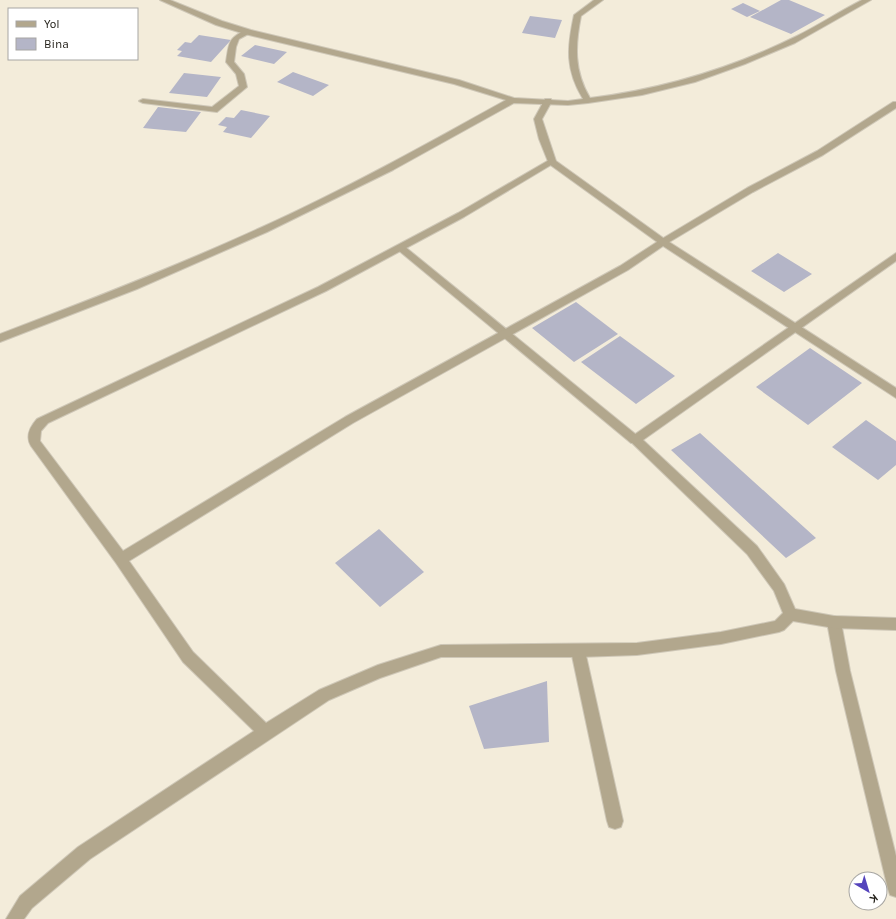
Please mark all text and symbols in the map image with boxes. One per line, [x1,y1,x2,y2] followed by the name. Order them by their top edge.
[8,8,138,60] legend
[44,17,60,31] text: Yol
[44,37,69,51] text: Bina
[848,871,888,911] north arrow
[866,891,881,906] text: K

